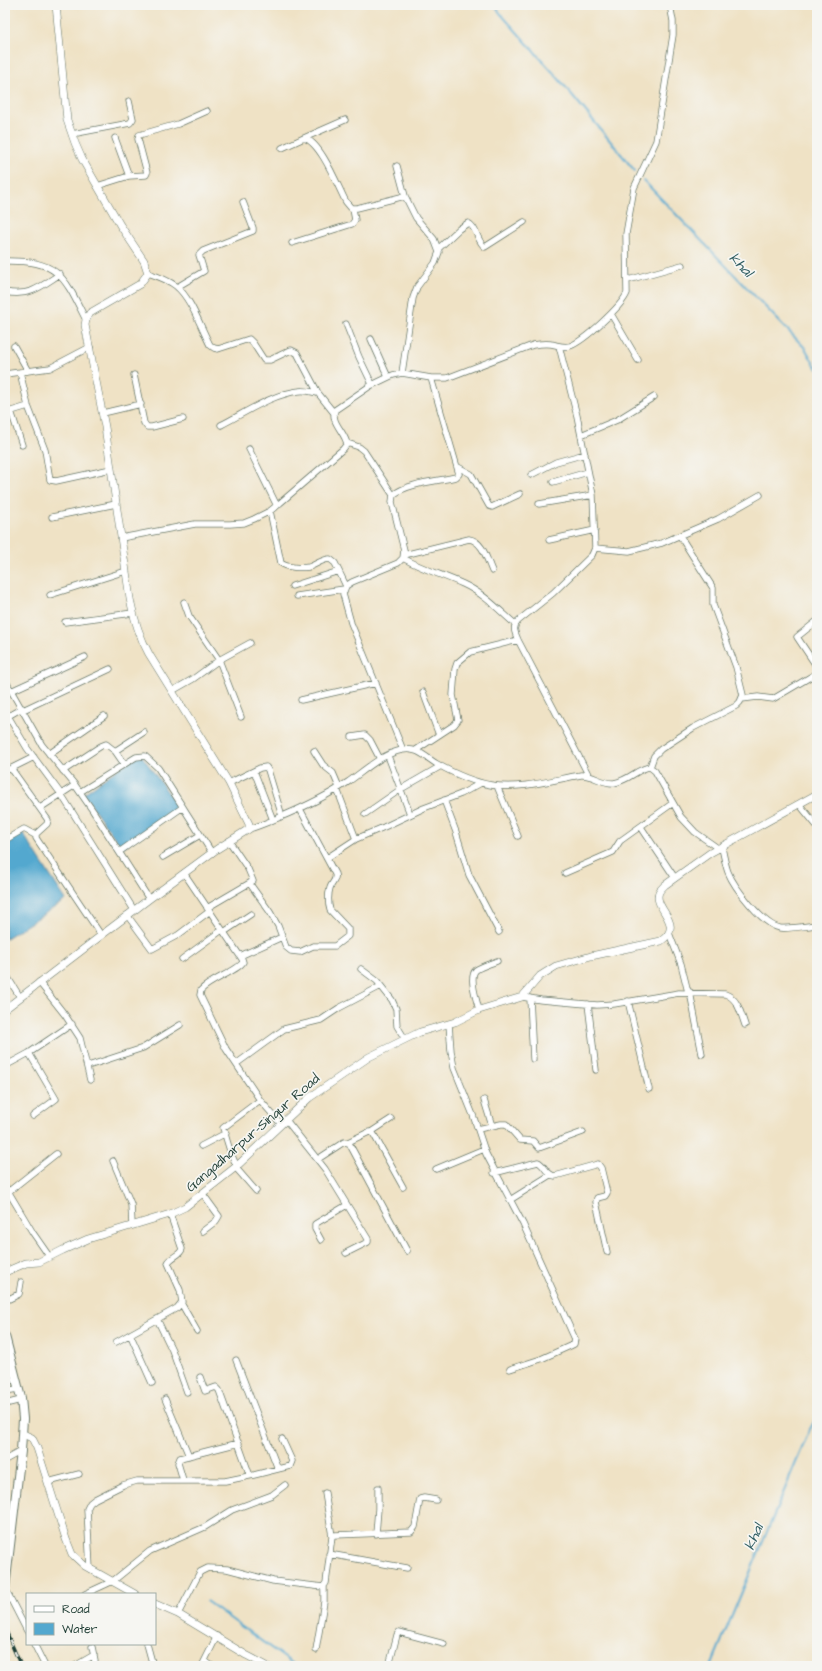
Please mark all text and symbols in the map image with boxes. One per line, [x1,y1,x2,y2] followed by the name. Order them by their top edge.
[724,248,759,283] water label: khal
[182,1069,324,1197] street label: Gangadharpur-Singur Road
[739,1519,770,1553] water label: khal
[26,1593,156,1645] legend
[62,1601,90,1618] text: Road
[62,1621,98,1638] text: Water

